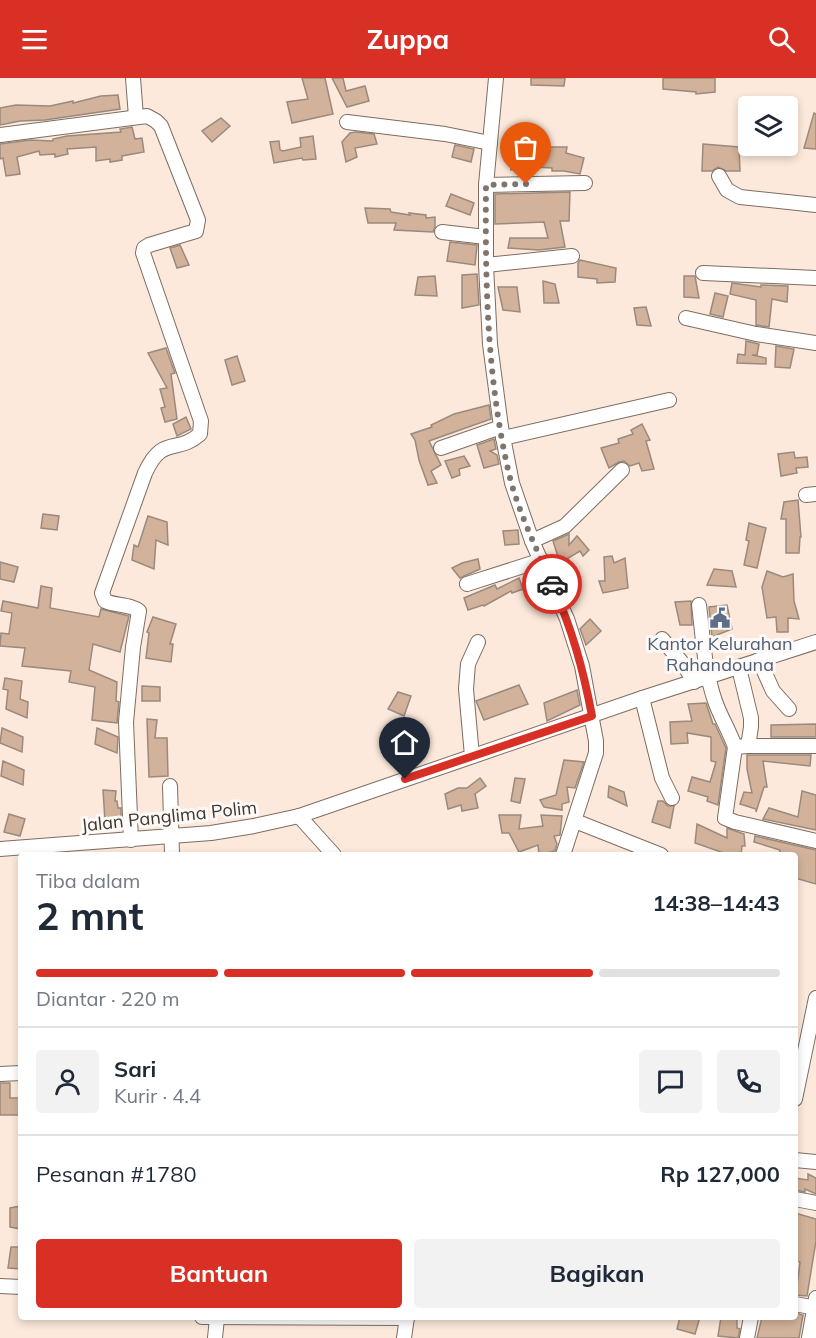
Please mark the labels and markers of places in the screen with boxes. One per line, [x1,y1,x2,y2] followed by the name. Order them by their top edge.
[500,122,551,184] pin
[708,606,732,630] public building icon: Kantor Kelurahan Rahandouna
[647,632,793,676] place label: Kantor Kelurahan Rahandouna
[379,717,430,779] pin

